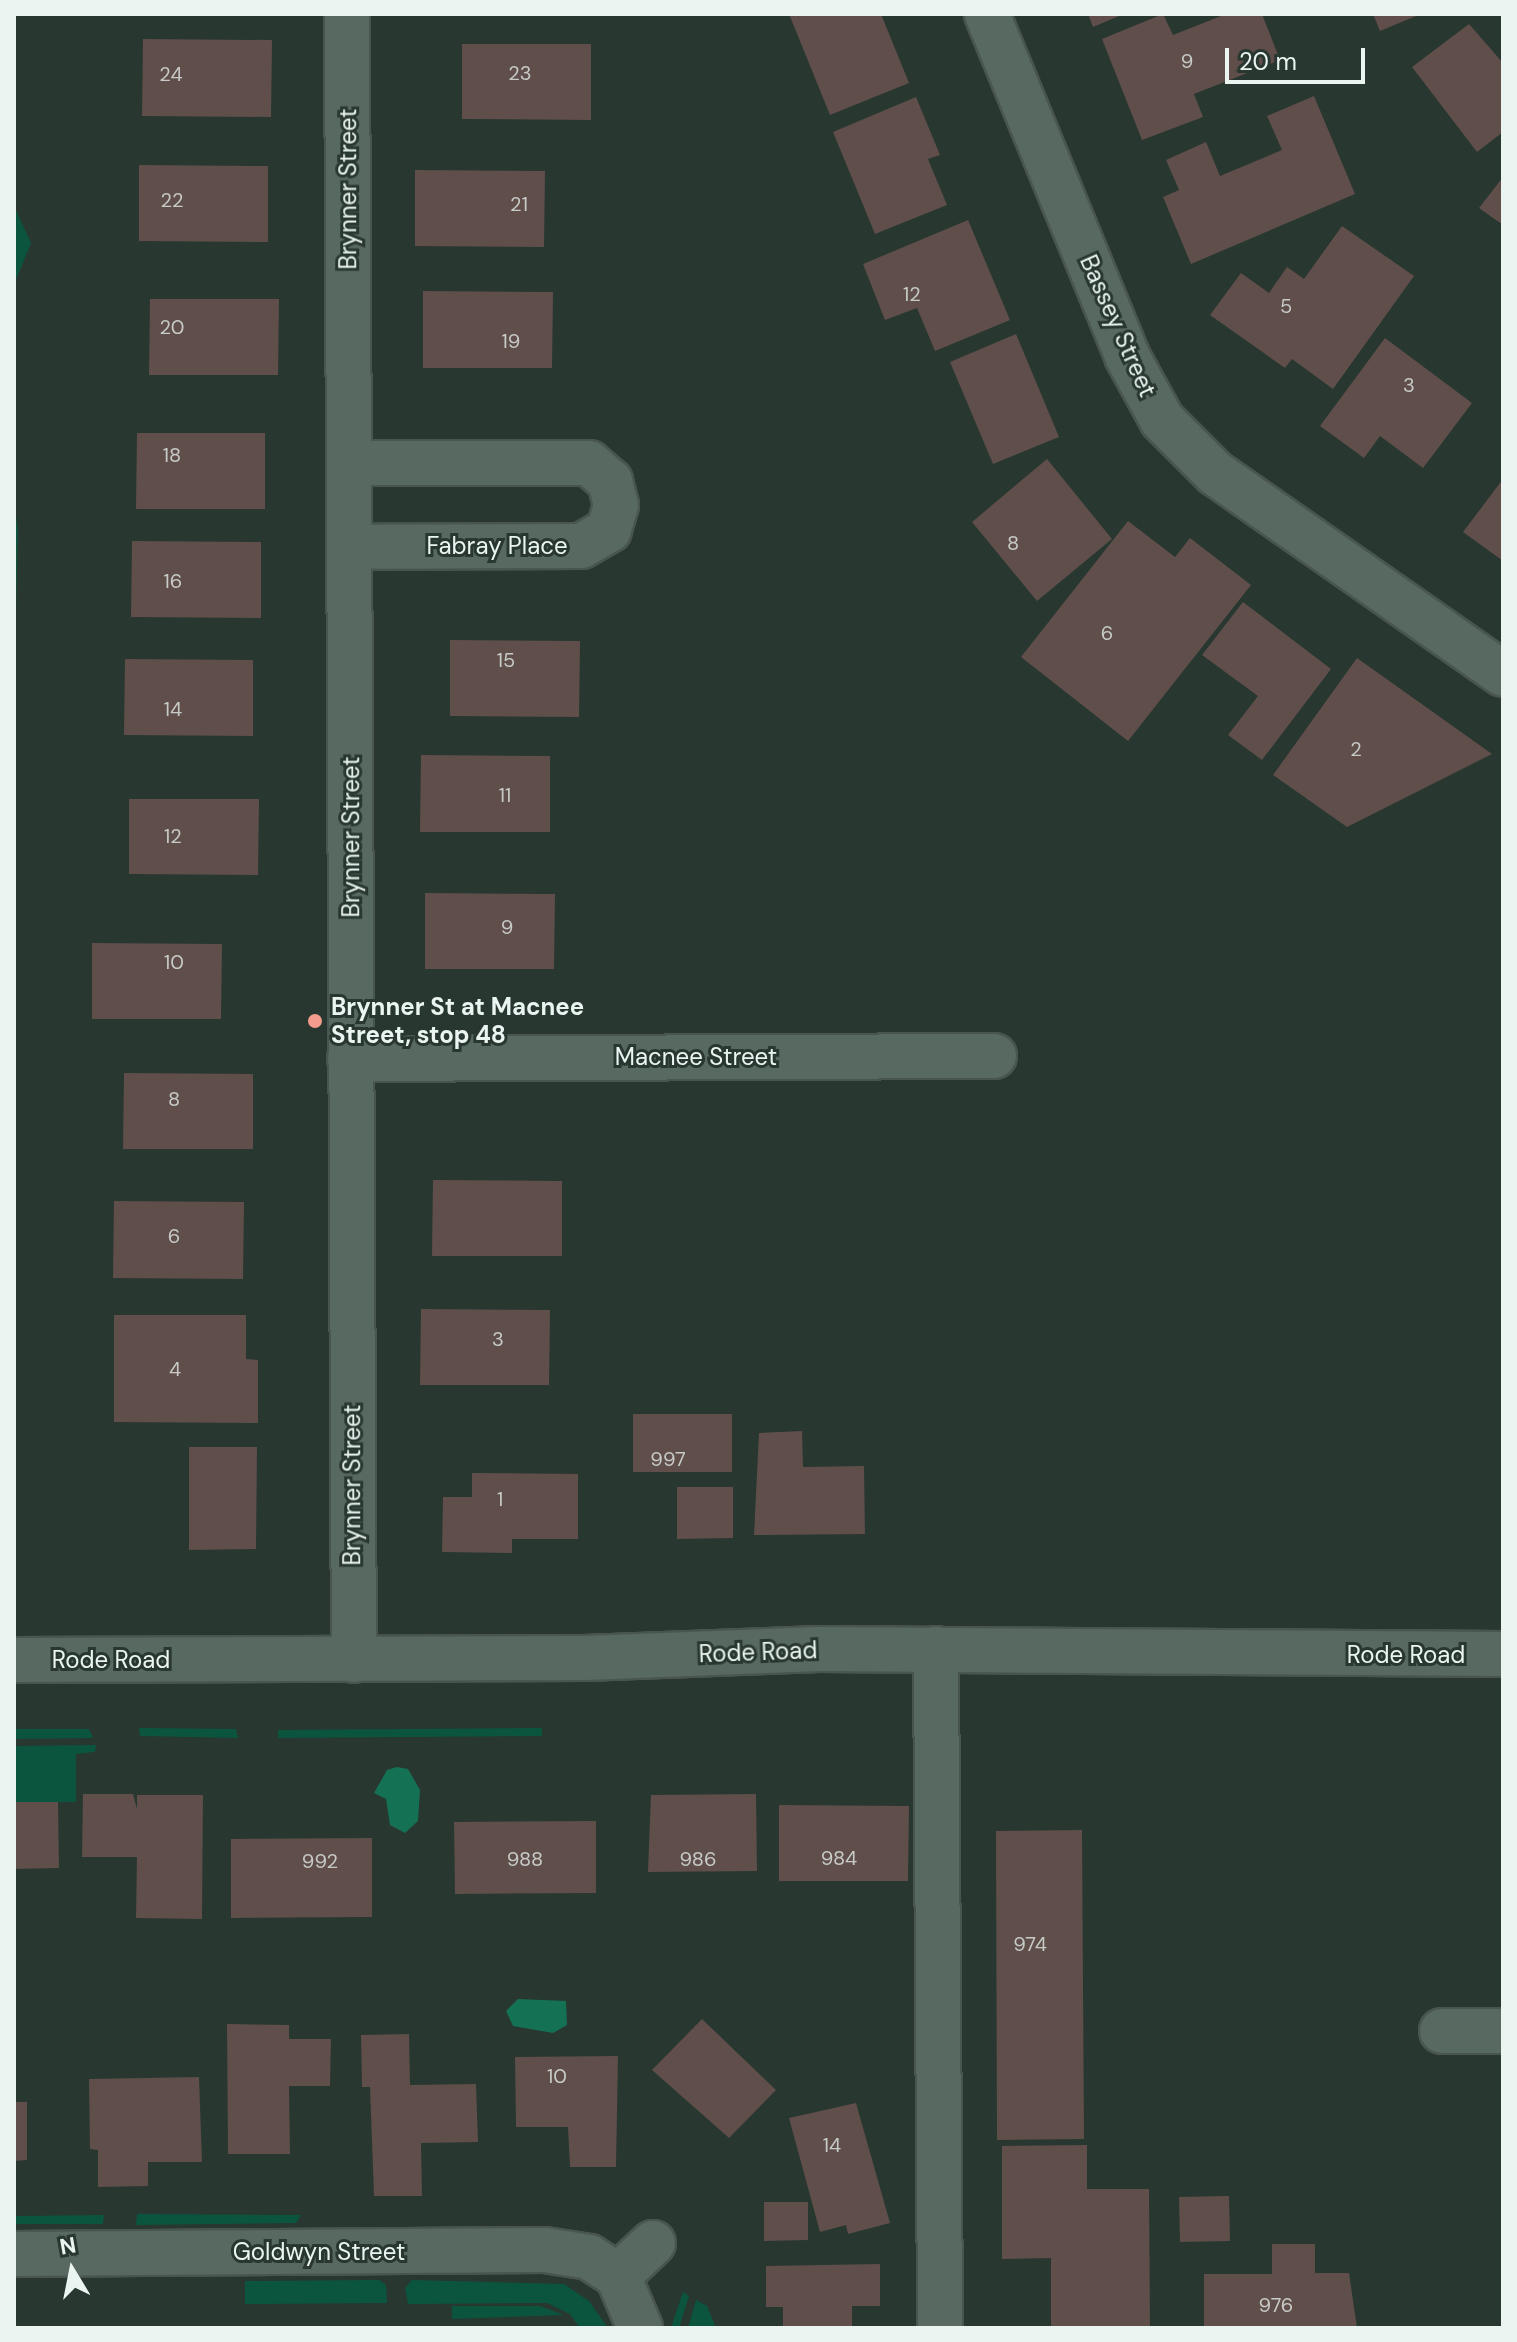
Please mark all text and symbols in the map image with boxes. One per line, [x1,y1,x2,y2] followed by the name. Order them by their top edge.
[1229,32,1369,82] scale bar
[1239,46,1297,77] text: 20 m
[1181,49,1193,73] house number: 9
[508,61,532,85] house number: 23
[159,62,183,86] house number: 24
[334,108,362,270] street label: Brynner Street
[160,188,184,212] house number: 22
[510,192,528,216] house number: 21
[1074,250,1162,402] street label: Bassey Street
[903,282,921,306] house number: 12
[1280,294,1292,318] house number: 5
[160,315,184,339] house number: 20
[502,329,520,353] house number: 19
[1403,373,1415,397] house number: 3
[163,443,181,467] house number: 18
[1007,531,1019,555] house number: 8
[426,532,568,560] street label: Fabray Place
[164,569,182,593] house number: 16
[1101,621,1113,645] house number: 6
[497,648,515,672] house number: 15
[164,697,182,721] house number: 14
[1350,737,1362,761] house number: 2
[337,756,365,918] street label: Brynner Street
[499,783,511,807] house number: 11
[164,824,182,848] house number: 12
[501,915,513,939] house number: 9
[164,950,184,974] house number: 10
[331,993,584,1049] place label: Brynner St at Macnee Street, stop 48
[306,1012,324,1030] marker: Brynner St at Macnee Street, stop 48
[615,1043,777,1071] street label: Macnee Street
[168,1087,180,1111] house number: 8
[168,1224,180,1248] house number: 6
[492,1327,504,1351] house number: 3
[169,1357,181,1381] house number: 4
[338,1404,366,1566] street label: Brynner Street
[650,1447,686,1471] house number: 997
[497,1487,503,1511] house number: 1
[698,1636,818,1668] street label: Rode Road
[1347,1641,1465,1669] street label: Rode Road
[52,1646,170,1674] street label: Rode Road
[821,1846,857,1870] house number: 984
[507,1847,543,1871] house number: 988
[680,1847,716,1871] house number: 986
[302,1849,338,1873] house number: 992
[1013,1932,1047,1956] house number: 974
[547,2064,567,2088] house number: 10
[823,2133,841,2157] house number: 14
[32,2230,112,2310] north arrow
[57,2230,78,2262] text: N
[233,2238,405,2266] street label: Goldwyn Street
[1259,2293,1293,2317] house number: 976

